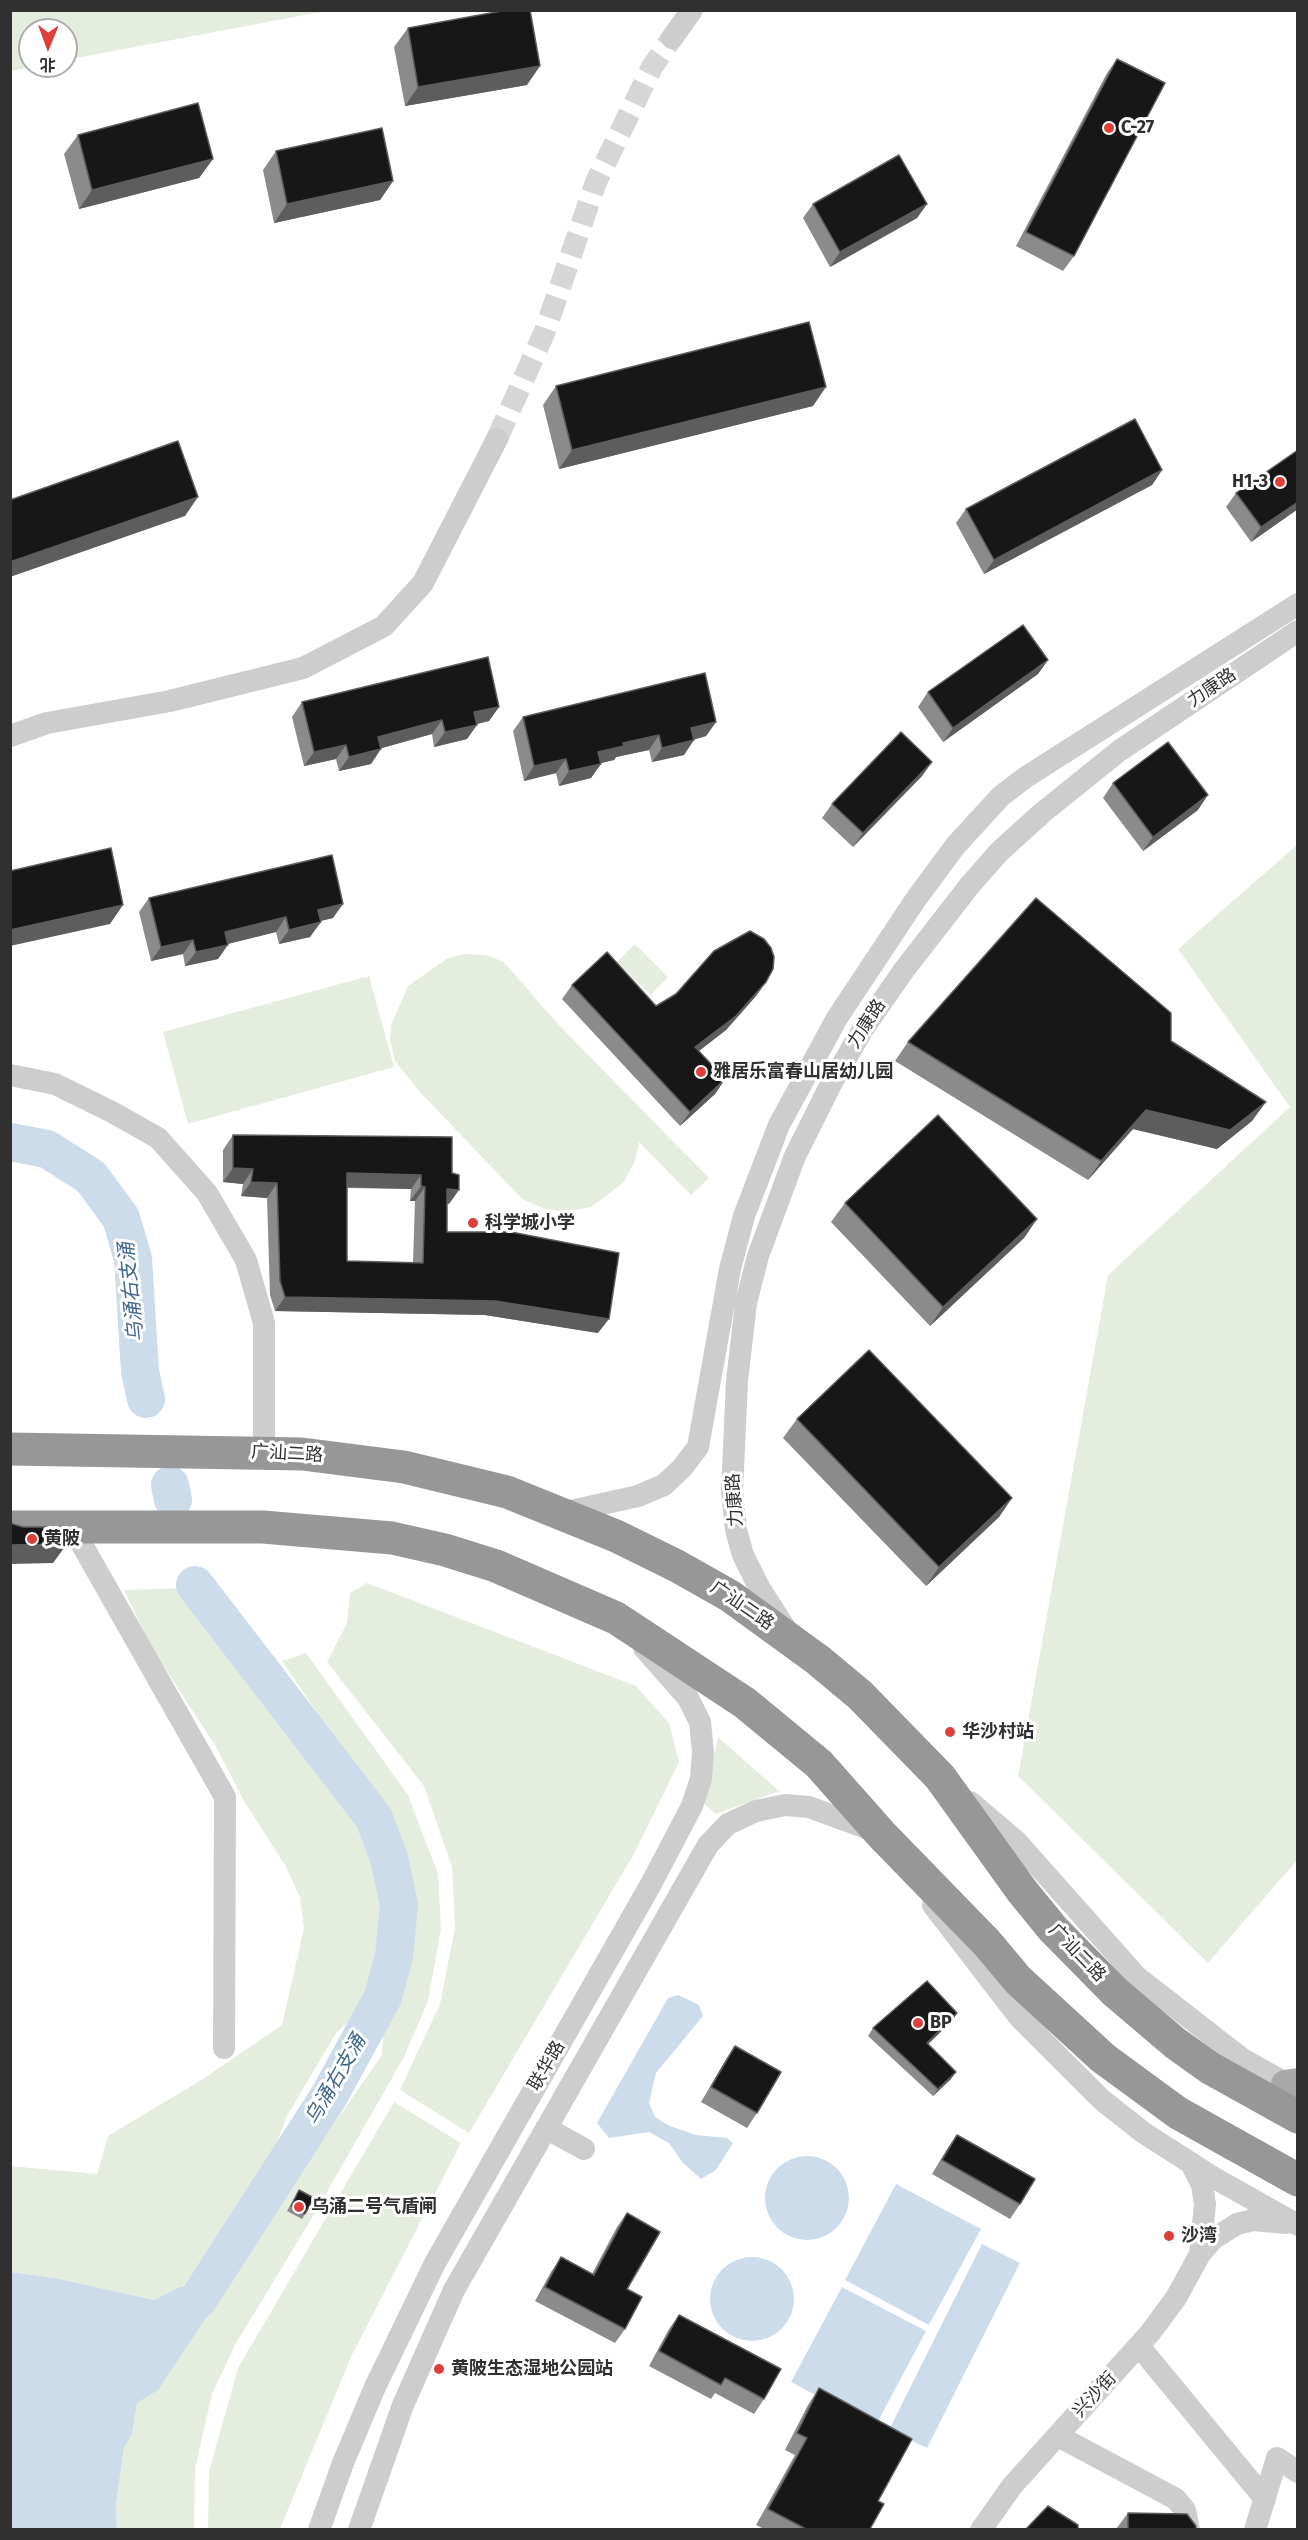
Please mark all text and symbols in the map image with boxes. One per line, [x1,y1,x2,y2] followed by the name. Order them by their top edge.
[18,18,78,78] north arrow
[40,55,56,74] text: 北
[1121,117,1154,139] place label: C-27
[1102,121,1116,135] marker: C-27
[1232,471,1268,493] place label: H1-3
[1273,475,1287,489] marker: H1-3
[1184,664,1240,712] street label: 力康路
[843,995,891,1053] street label: 力康路
[713,1061,893,1083] place label: 雅居乐富春山居幼儿园
[694,1065,708,1079] marker: 雅居乐富春山居幼儿园
[485,1212,575,1234] place label: 科学城小学
[466,1216,480,1230] marker: 科学城小学
[115,1241,149,1343] water label: 乌涌右支涌
[250,1441,324,1467] street label: 广汕二路
[722,1472,748,1528] street label: 力康路
[44,1528,80,1550] place label: 黄陂
[25,1532,39,1546] marker: 黄陂
[706,1577,778,1635] street label: 广汕二路
[962,1721,1034,1743] place label: 华沙村站
[943,1725,957,1739] marker: 华沙村站
[1044,1920,1110,1986] street label: 广汕二路
[930,2012,952,2034] place label: BP
[911,2016,925,2030] marker: BP
[301,2031,371,2129] water label: 乌涌右支涌
[524,2037,570,2095] street label: 联华路
[311,2196,437,2218] place label: 乌涌二号气盾闸
[292,2200,306,2214] marker: 乌涌二号气盾闸
[1181,2225,1217,2247] place label: 沙湾
[1162,2229,1176,2243] marker: 沙湾
[451,2358,613,2380] place label: 黄陂生态湿地公园站
[432,2362,446,2376] marker: 黄陂生态湿地公园站
[1069,2368,1121,2422] street label: 兴沙街

